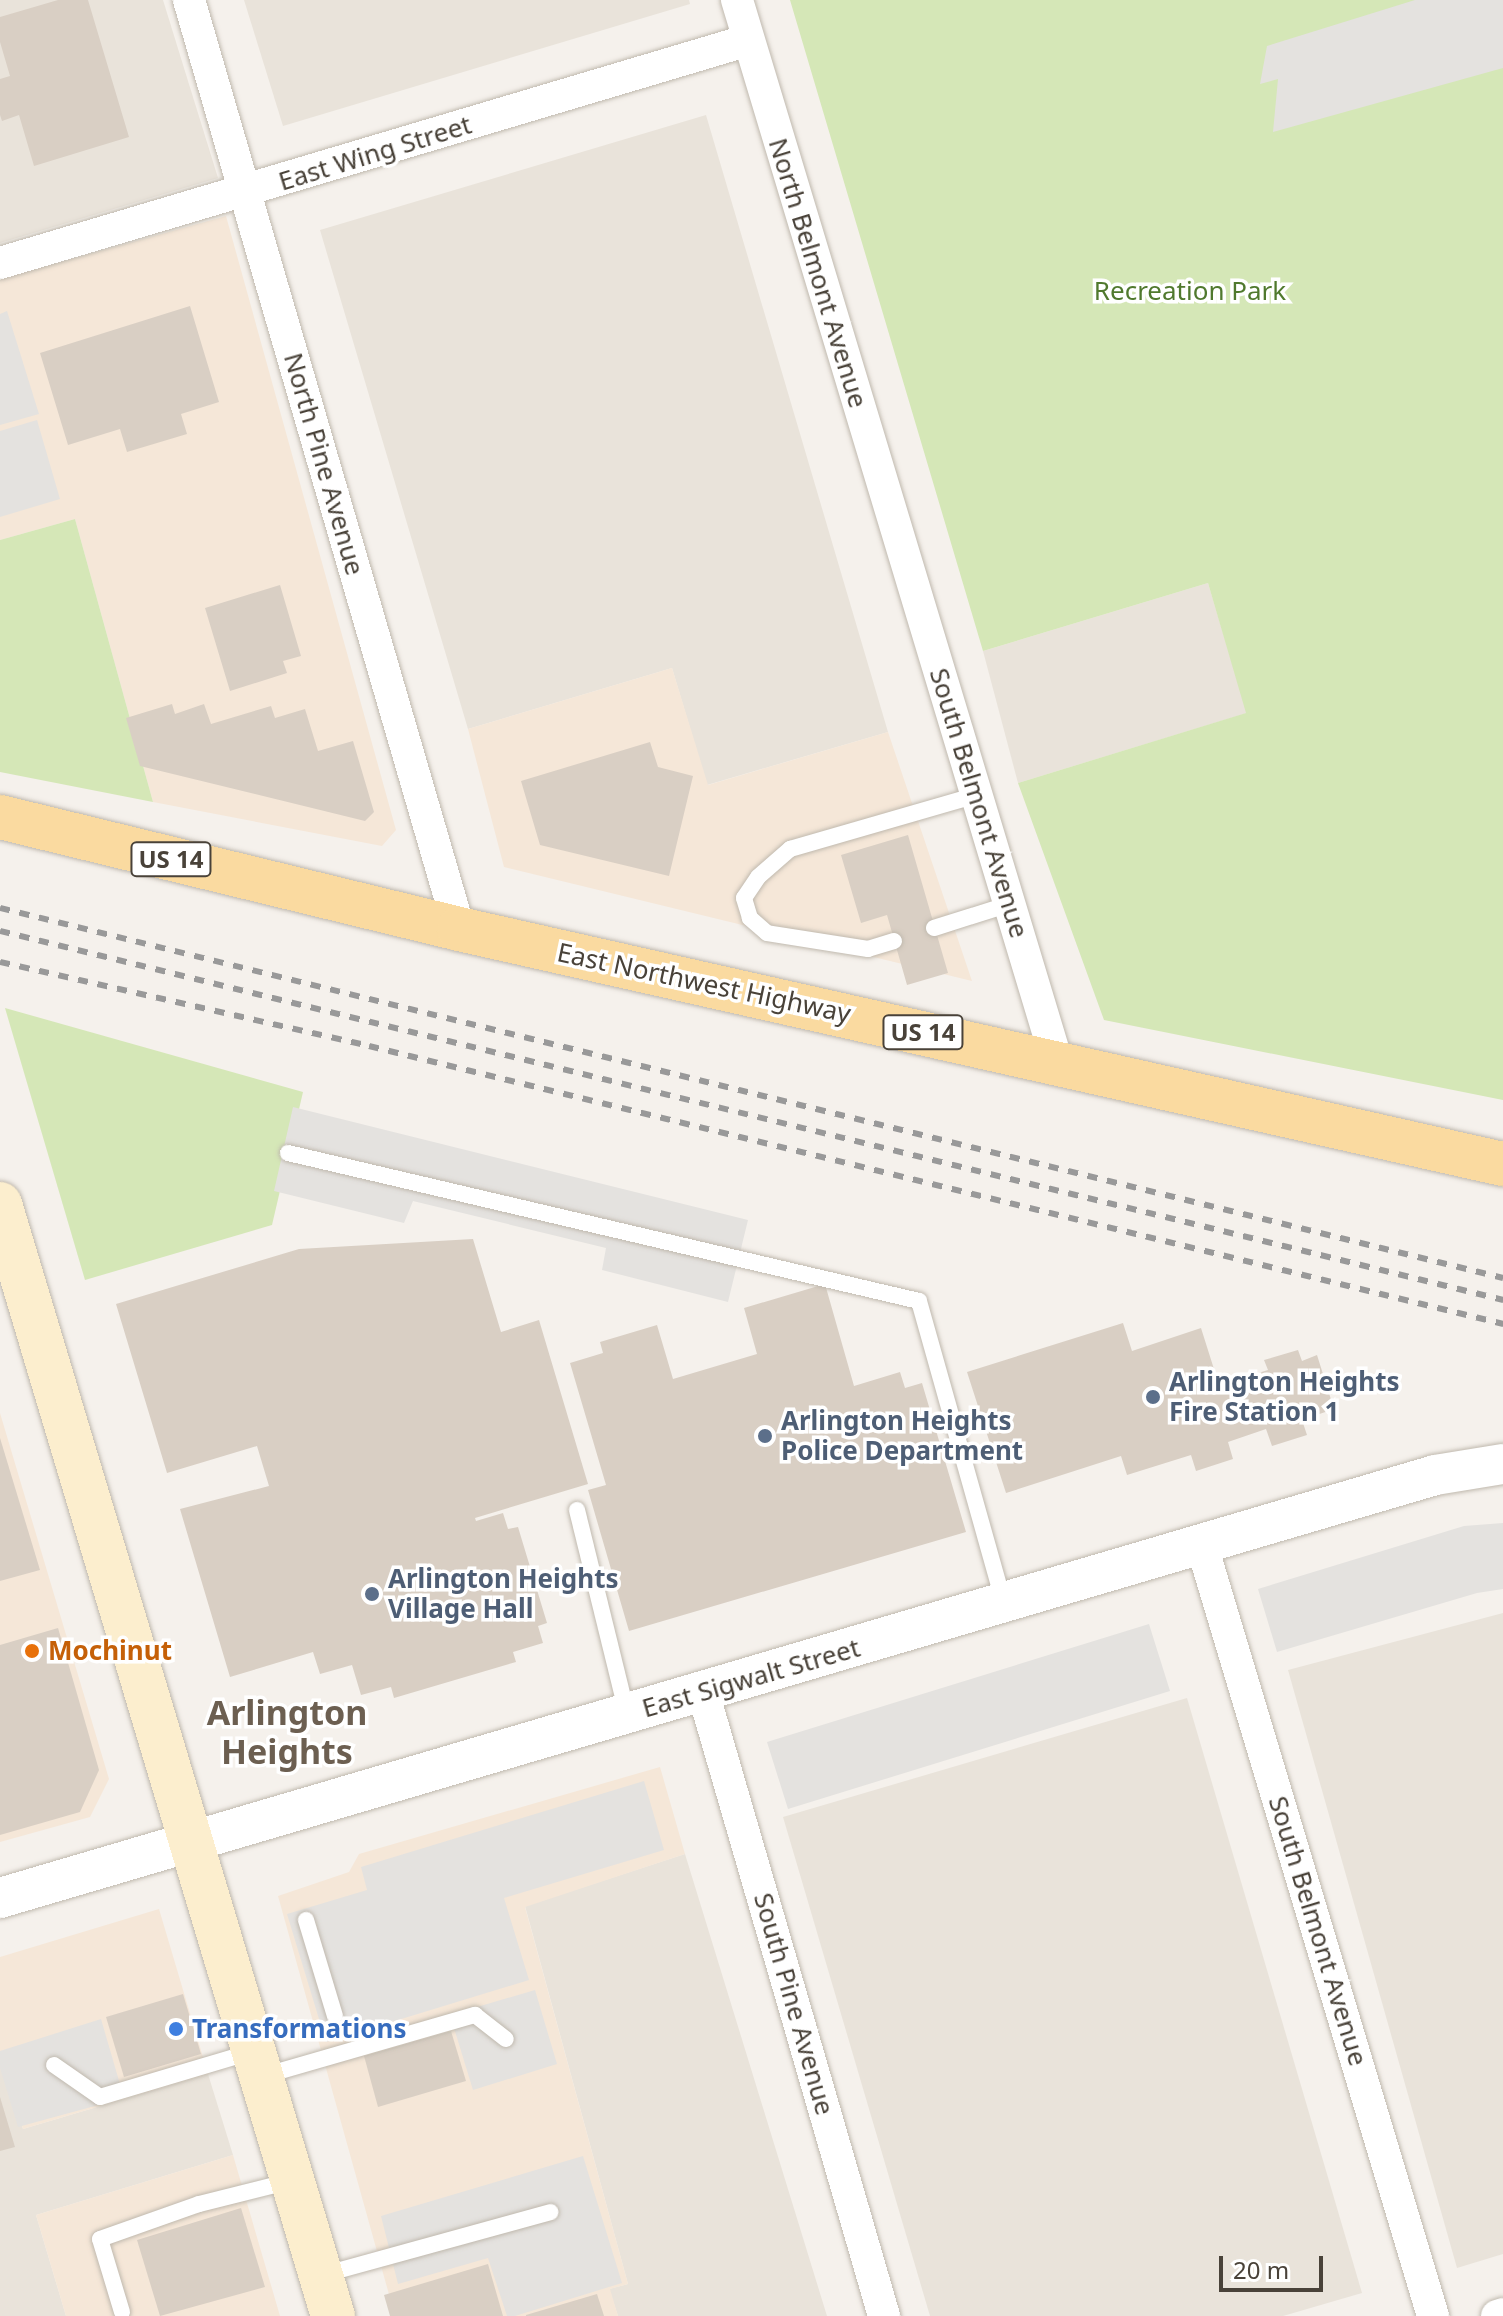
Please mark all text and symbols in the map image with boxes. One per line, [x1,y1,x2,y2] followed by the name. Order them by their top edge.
[275,109,475,197] street label: East Wing Street
[762,134,874,412] street label: North Belmont Avenue
[1094,275,1286,307] park label: Recreation Park
[277,349,371,579] street label: North Pine Avenue
[923,665,1035,941] street label: South Belmont Avenue
[129,839,213,879] road number: US 14
[554,937,854,1029] street label: East Northwest Highway
[881,1012,965,1052] road number: US 14
[1169,1366,1400,1428] place label: Arlington Heights Fire Station 1
[1144,1388,1162,1406] marker: Arlington Heights Fire Station 1
[781,1405,1023,1466] place label: Arlington Heights Police Department
[756,1427,774,1445] marker: Arlington Heights Police Department
[388,1563,619,1624] place label: Arlington Heights Village Hall
[363,1585,381,1603] marker: Arlington Heights Village Hall
[639,1632,863,1724] street label: East Sigwalt Street
[48,1635,172,1667] place label: Mochinut
[23,1642,41,1660] marker: Mochinut
[207,1692,367,1772] district label: Arlington Heights
[1262,1793,1374,2069] street label: South Belmont Avenue
[747,1889,841,2119] street label: South Pine Avenue
[192,2013,406,2045] place label: Transformations
[167,2020,185,2038] marker: Transformations
[1223,2240,1327,2290] scale bar
[1233,2253,1289,2286] text: 20 m

